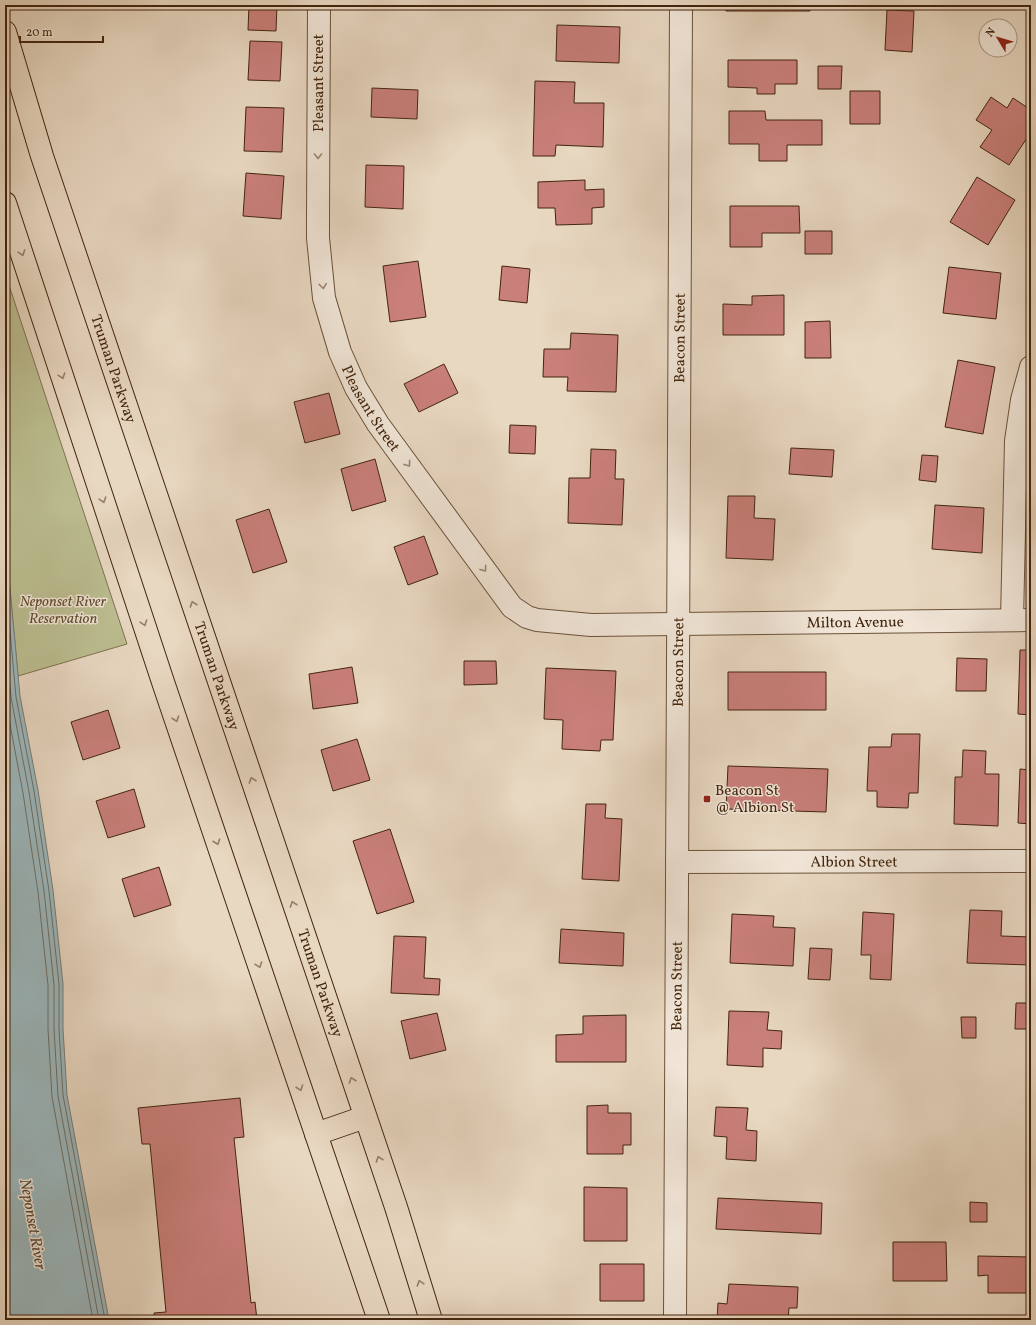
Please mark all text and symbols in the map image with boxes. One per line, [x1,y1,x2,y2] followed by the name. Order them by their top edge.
[20,18,103,44] scale bar
[978,18,1018,58] north arrow
[26,25,53,41] text: 20 m
[983,25,1000,41] text: N
[309,34,330,132] street label: Pleasant Street
[314,153,322,159] one-way arrow
[17,249,25,256] one-way arrow
[318,283,327,289] one-way arrow
[670,293,692,383] street label: Beacon Street
[84,312,140,426] street label: Truman Parkway
[335,362,404,457] street label: Pleasant Street
[58,373,66,380] one-way arrow
[403,460,411,467] one-way arrow
[98,496,107,503] one-way arrow
[479,565,486,572] one-way arrow
[20,592,107,630] park label: Neponset River Reservation
[189,601,197,608] one-way arrow
[807,612,904,635] street label: Milton Avenue
[669,617,690,707] street label: Beacon Street
[188,619,244,733] street label: Truman Parkway
[139,620,148,627] one-way arrow
[171,715,180,722] one-way arrow
[248,777,257,784] one-way arrow
[715,781,794,819] place label: Beacon St @ Albion St
[702,794,712,804] marker: Beacon St @ Albion St
[212,838,221,845] one-way arrow
[810,852,898,874] street label: Albion Street
[289,900,298,907] one-way arrow
[291,926,347,1040] street label: Truman Parkway
[667,941,689,1031] street label: Beacon Street
[254,961,262,968] one-way arrow
[349,1077,357,1084] one-way arrow
[295,1085,304,1092] one-way arrow
[376,1156,384,1163] one-way arrow
[13,1177,51,1273] water label: Neponset River
[416,1279,425,1286] one-way arrow

